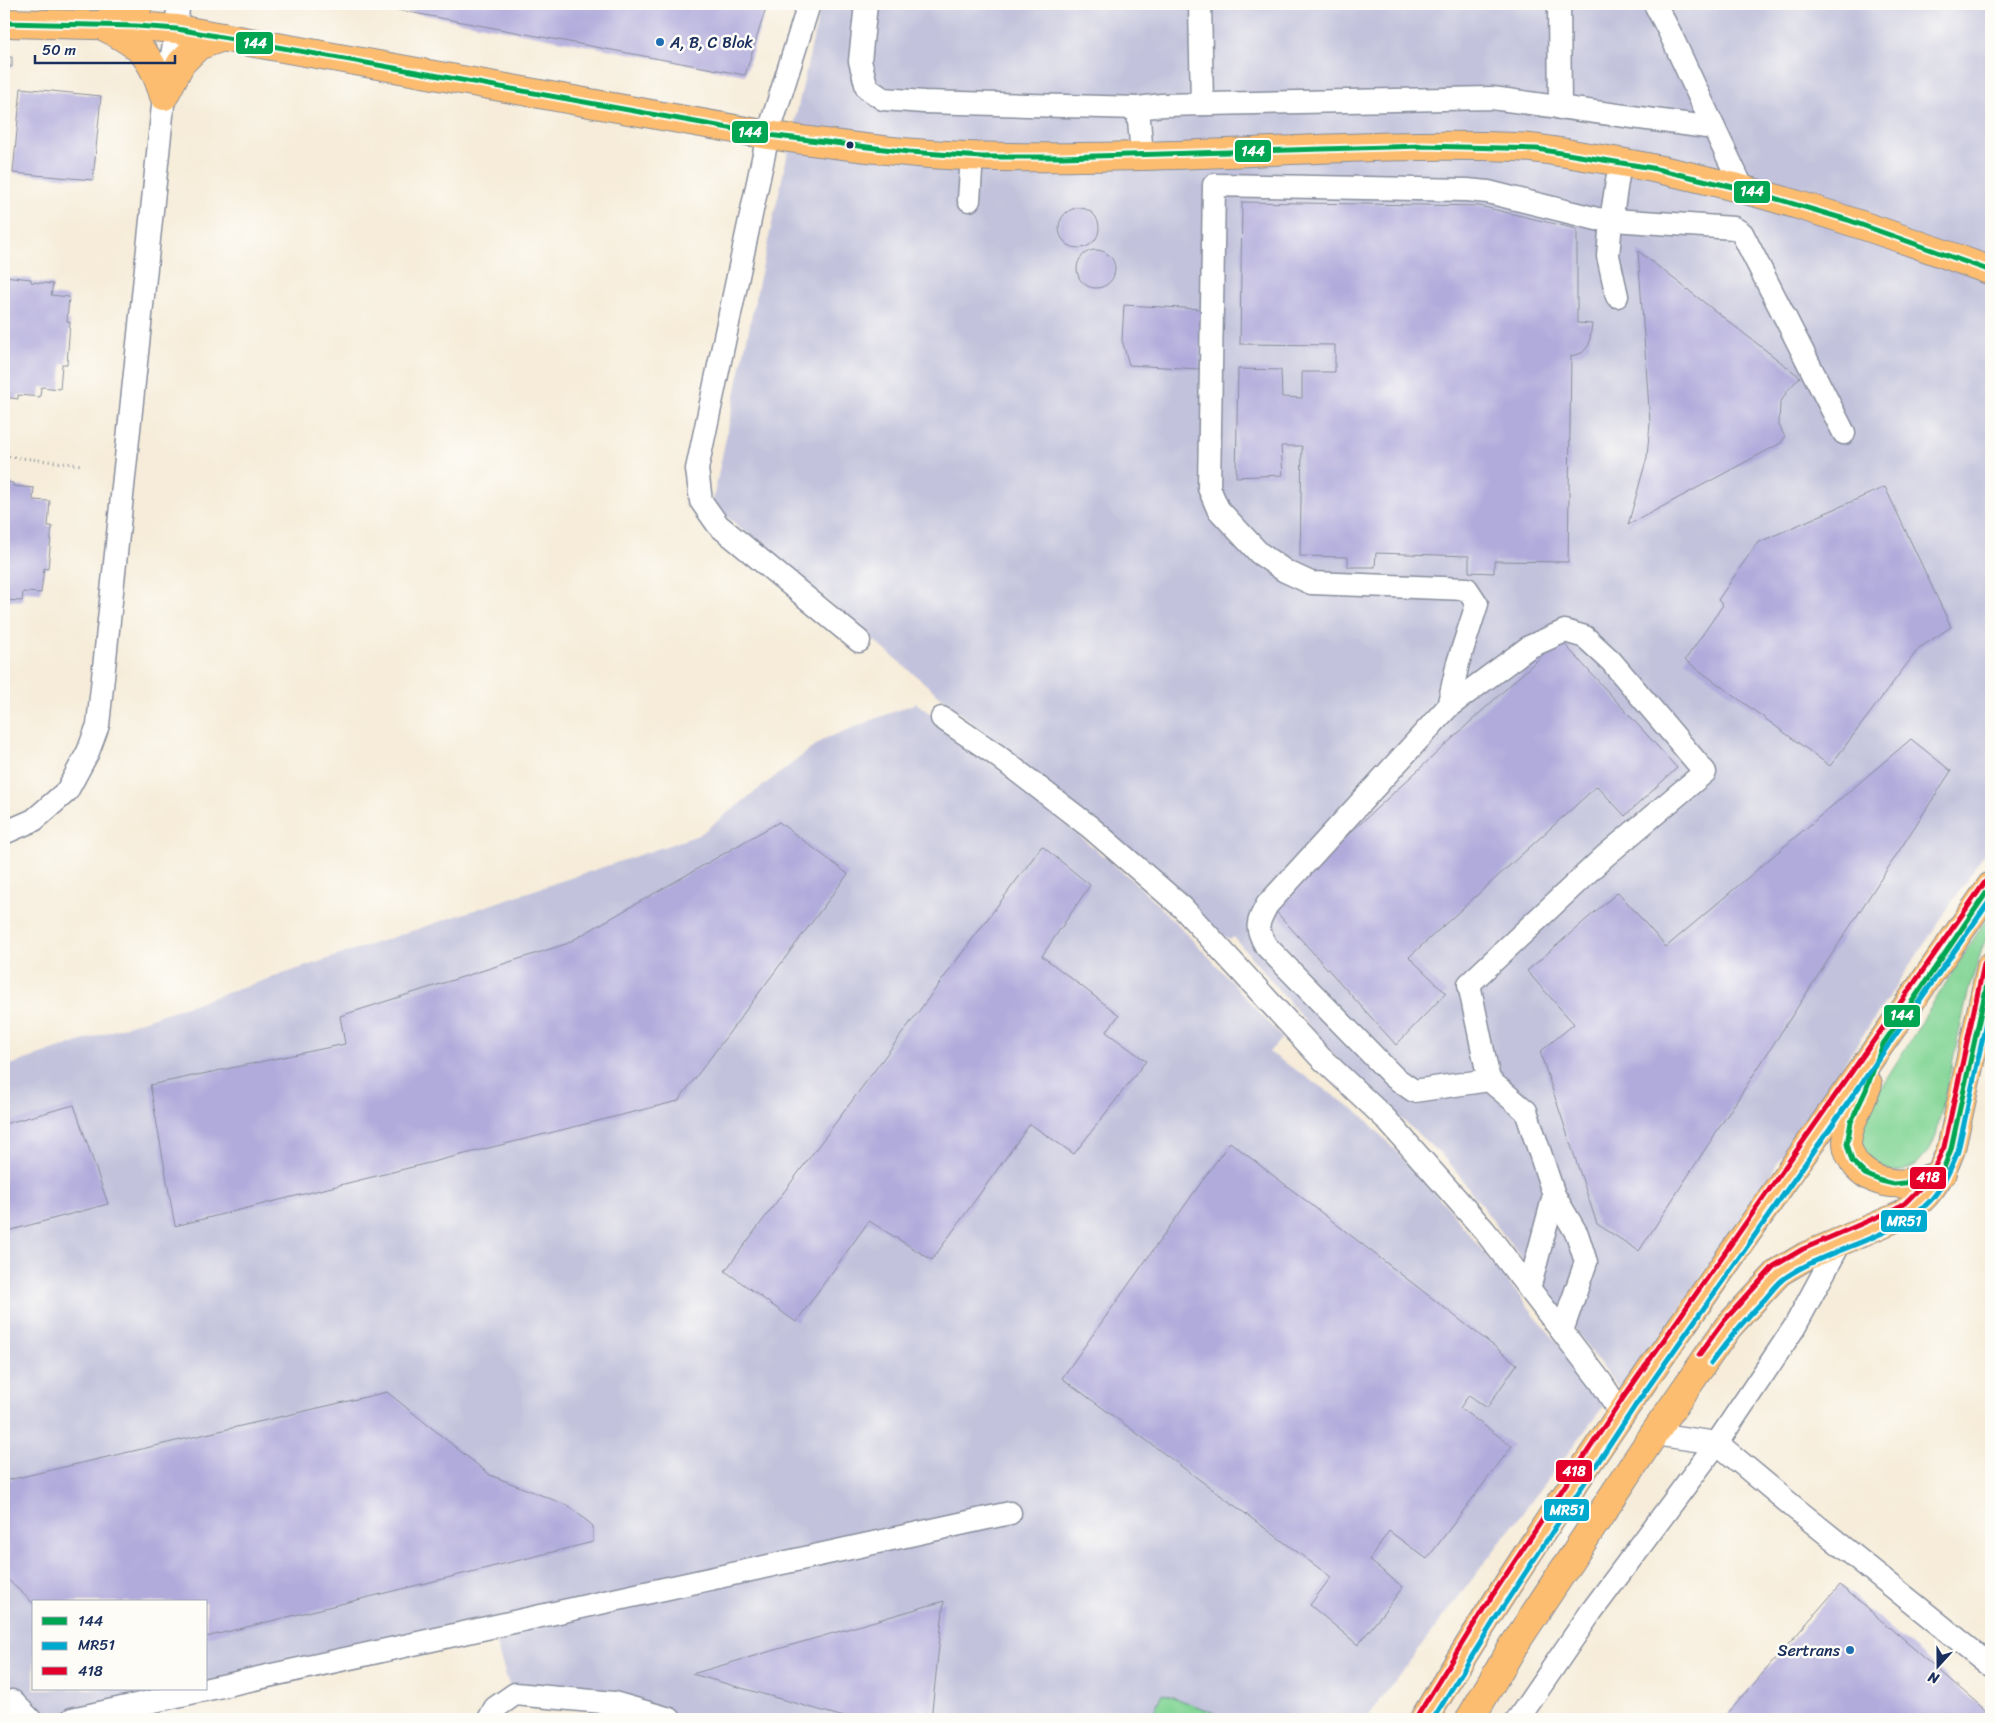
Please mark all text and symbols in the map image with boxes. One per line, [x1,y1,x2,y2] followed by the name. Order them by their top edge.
[669,28,754,57] place label: A, B, C Blok
[235,31,274,55] line badge: 144
[243,31,267,56] text: 144
[35,32,175,64] scale bar
[654,36,666,48] marker: A, B, C Blok
[42,37,77,63] text: 50 m
[731,120,769,144] line badge: 144
[738,120,762,145] text: 144
[1234,139,1272,163] line badge: 144
[1241,139,1265,164] text: 144
[845,140,855,150] unlabelled marker
[1740,179,1764,204] text: 144
[1733,180,1771,204] line badge: 144
[1890,1003,1914,1028] text: 144
[1883,1004,1921,1028] line badge: 144
[1915,1165,1940,1190] text: 418
[1909,1166,1947,1190] line badge: 418
[1880,1209,1928,1233] line badge: MR51
[1886,1209,1921,1234] text: MR51
[1555,1459,1593,1483] line badge: 418
[1561,1459,1586,1484] text: 418
[1543,1498,1590,1522] line badge: MR51
[1549,1498,1584,1523] text: MR51
[32,1600,208,1690] legend
[78,1608,103,1634] text: 144
[78,1632,115,1658] text: MR51
[1778,1636,1841,1665] place label: Sertrans
[1912,1640,1962,1690] north arrow
[1844,1644,1856,1656] marker: Sertrans
[78,1658,103,1684] text: 418
[1924,1664,1943,1691] text: N

